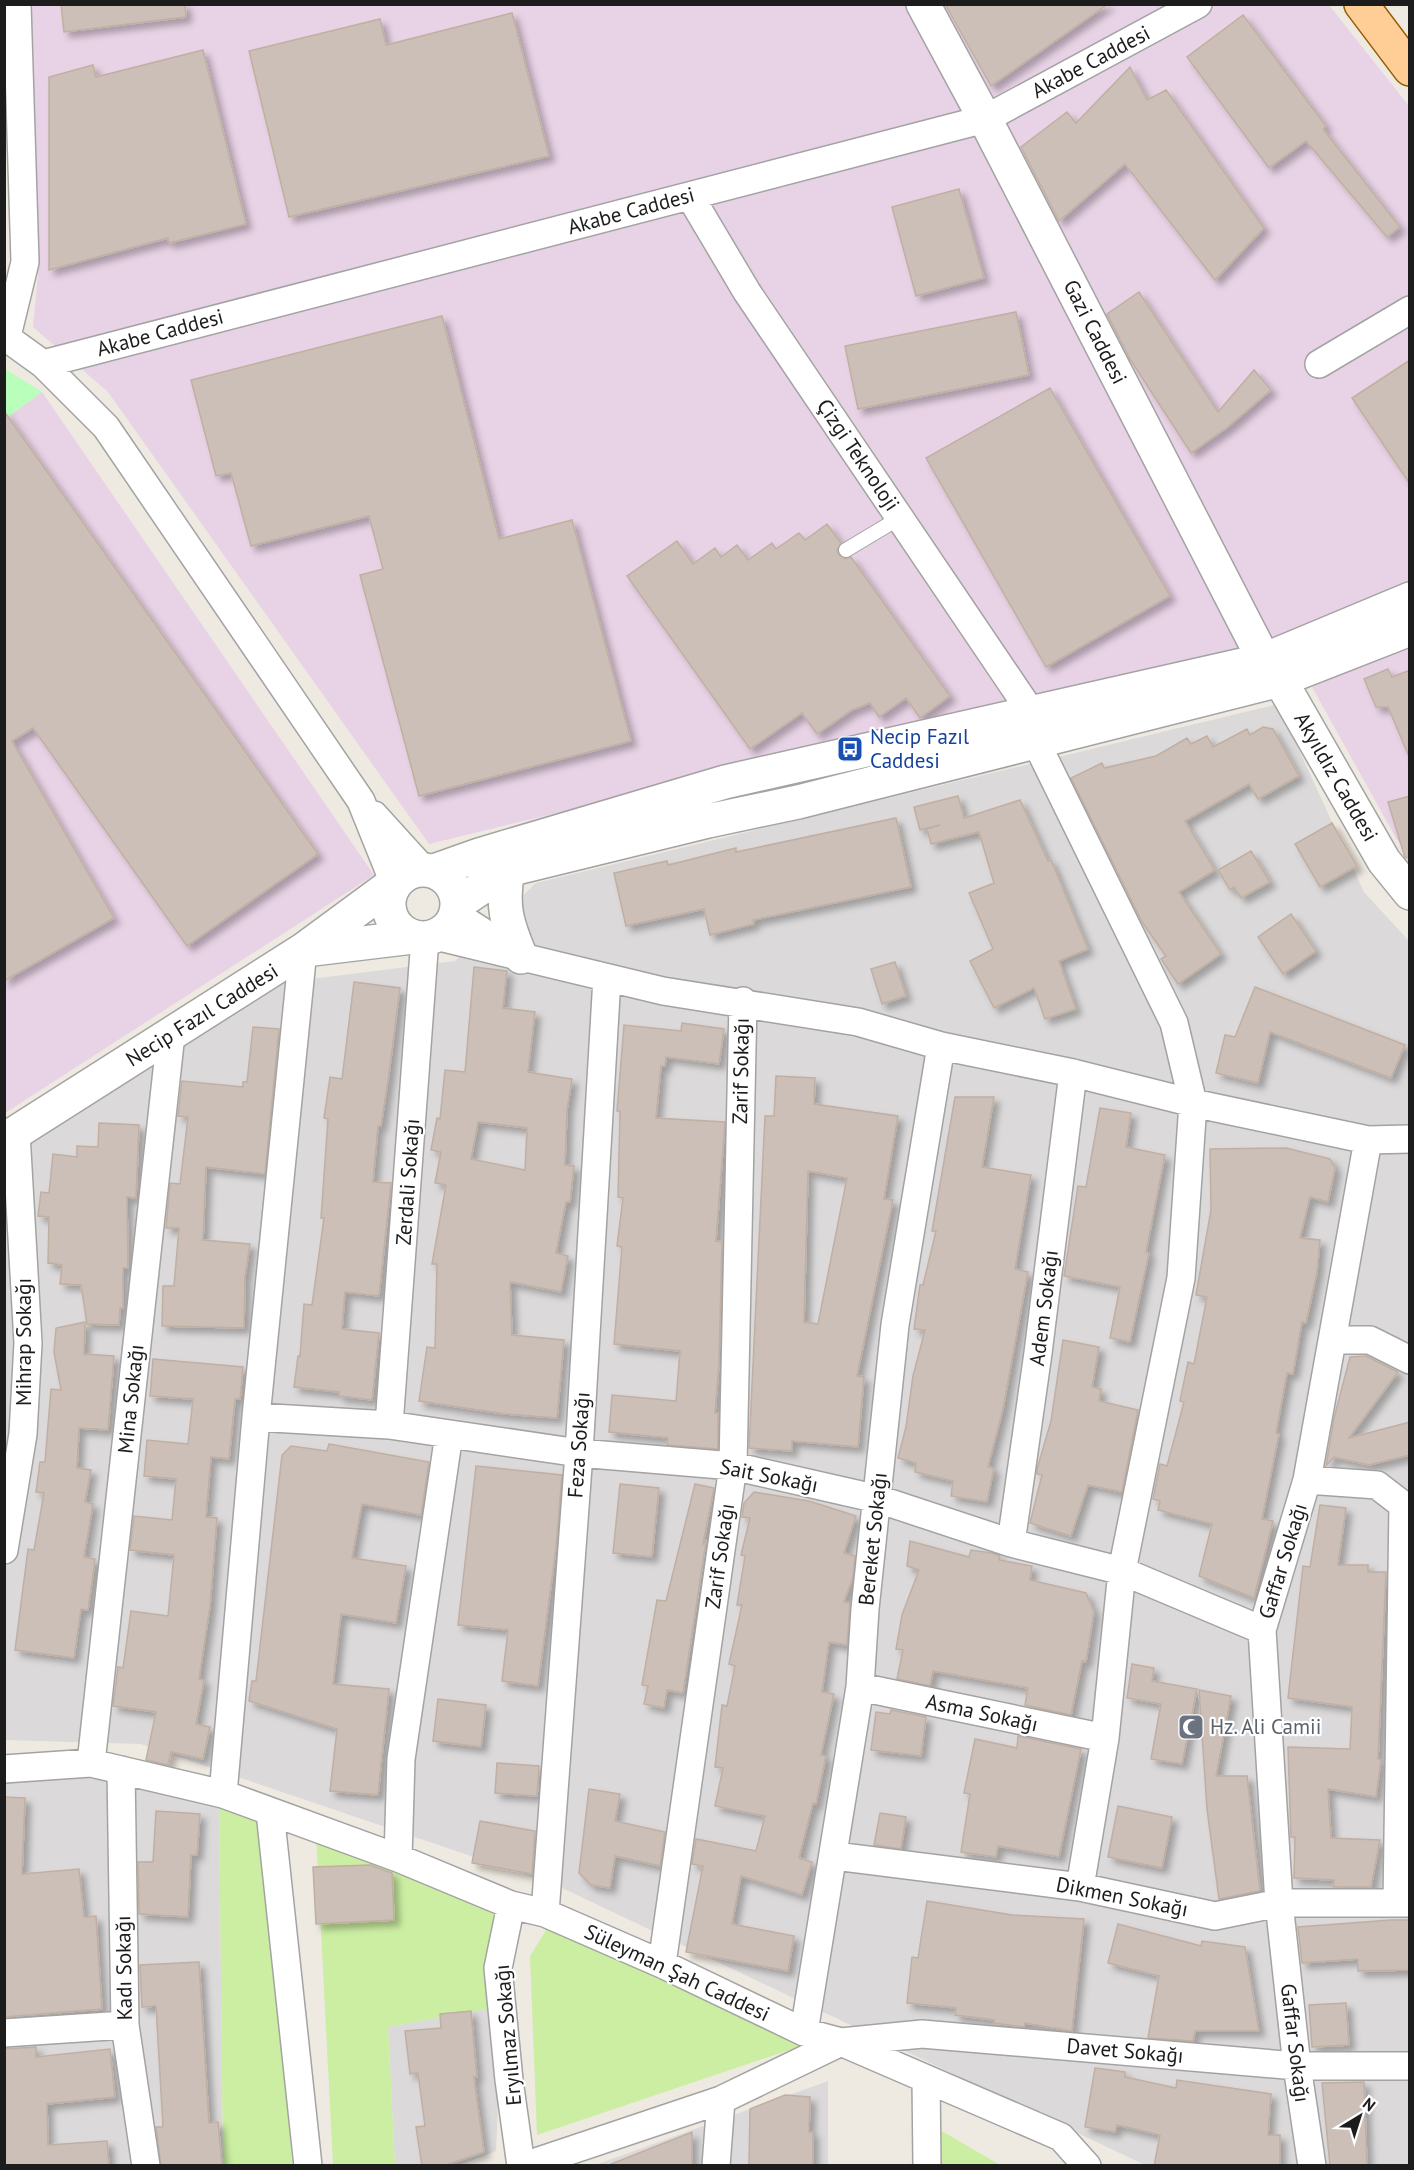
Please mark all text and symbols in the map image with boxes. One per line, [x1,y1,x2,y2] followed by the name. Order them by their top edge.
[1027,19,1155,104] street label: Akabe Caddesi
[565,181,697,240] street label: Akabe Caddesi
[1058,275,1133,389] street label: Gazi Caddesi
[94,303,226,362] street label: Akabe Caddesi
[811,393,906,516] street label: Çizgi Teknoloji
[1289,707,1384,846] street label: Akyıldız Caddesi
[870,723,969,774] place label: Necip Fazıl Caddesi
[835,734,865,764] bus stop icon: Necip Fazıl Caddesi
[121,957,283,1072] street label: Necip Fazıl Caddesi
[726,1018,755,1124] street label: Zarif Sokağı
[390,1118,425,1246] street label: Zerdali Sokağı
[1023,1248,1064,1368] street label: Adem Sokağı
[10,1278,37,1406] street label: Mihrap Sokağı
[111,1343,150,1455] street label: Mina Sokağı
[561,1391,596,1499] street label: Feza Sokağı
[718,1453,821,1498] street label: Sait Sokağı
[852,1471,893,1607] street label: Bereket Sokağı
[1252,1500,1313,1622] street label: Gaffar Sokağı
[699,1501,740,1610] street label: Zarif Sokağı
[924,1687,1041,1738] street label: Asma Sokağı
[1176,1712,1206,1742] mosque icon: Hz. Ali Camii
[1210,1713,1321,1740] place label: Hz. Ali Camii
[1054,1870,1190,1923] street label: Dikmen Sokağı
[109,1915,138,2021] street label: Kadı Sokağı
[580,1918,774,2027] street label: Süleyman Şah Caddesi
[488,1963,527,2107] street label: Eryılmaz Sokağı
[1275,1982,1316,2104] street label: Gaffar Sokağı
[1065,2032,1185,2069] street label: Davet Sokağı
[1330,2086,1390,2146] north arrow
[1359,2093,1380,2115] text: N

